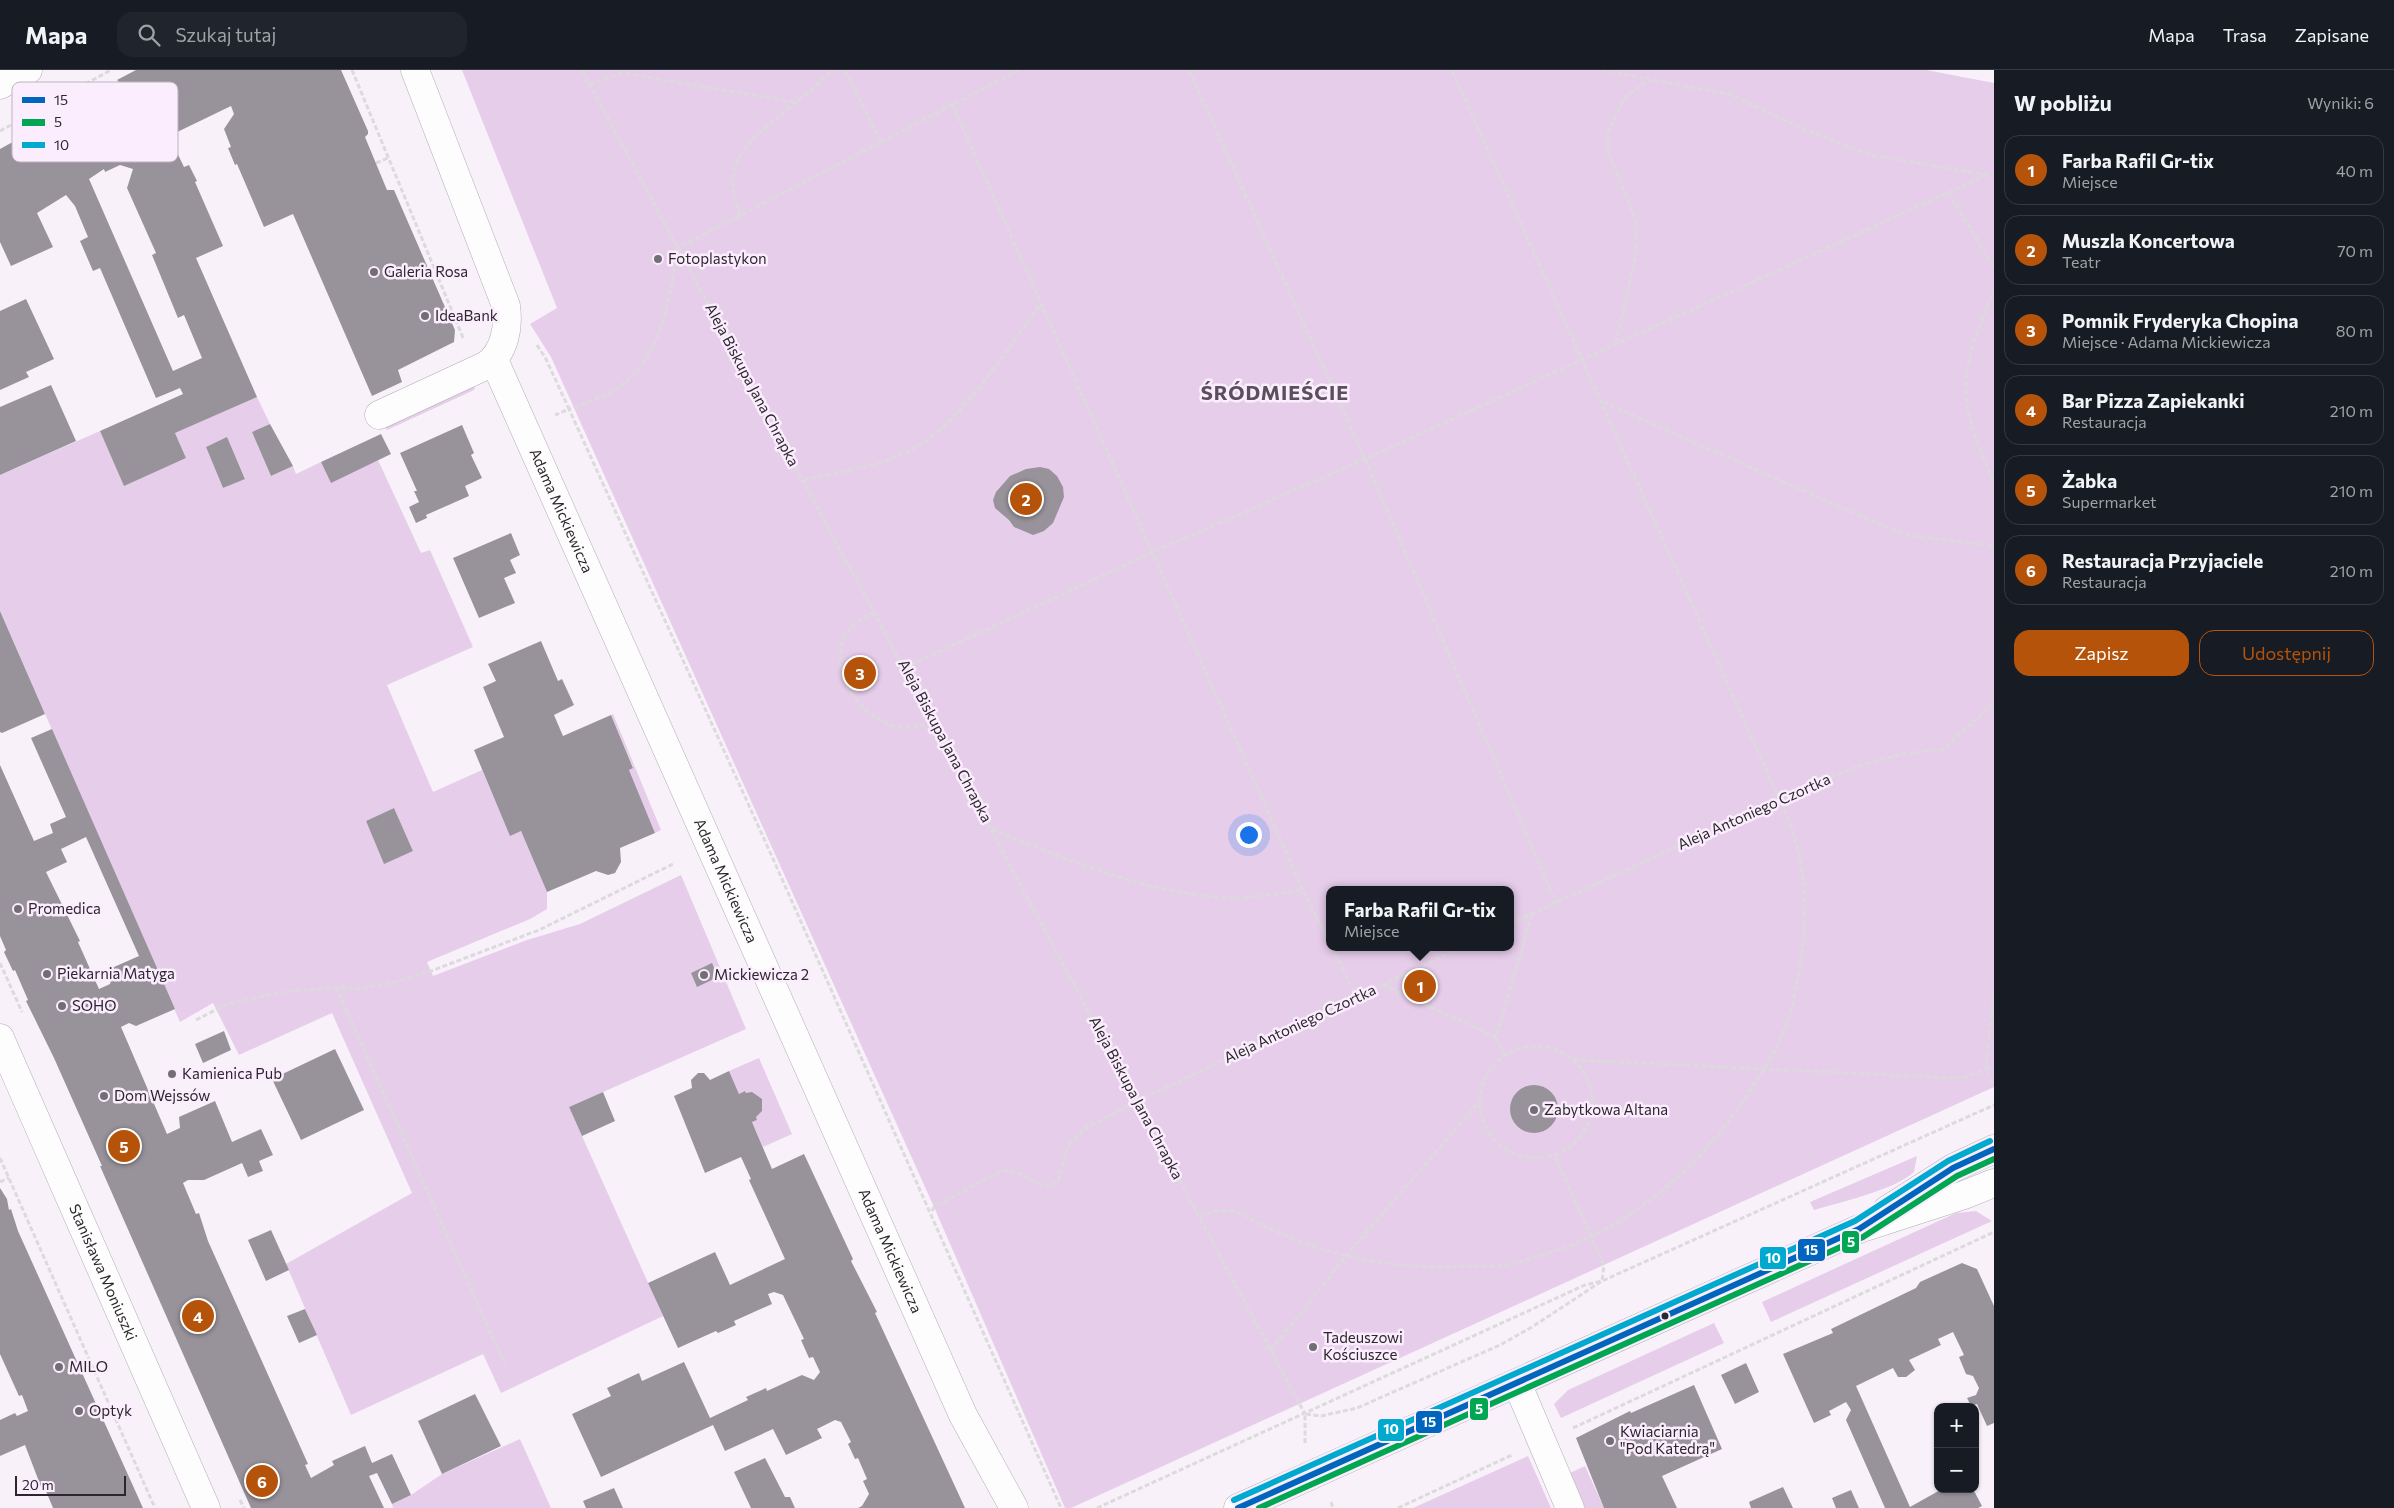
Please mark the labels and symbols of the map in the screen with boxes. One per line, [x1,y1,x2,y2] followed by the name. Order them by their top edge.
[12,82,178,162] legend
[54,91,68,108] text: 15
[54,113,62,130] text: 5
[54,136,69,153] text: 10
[668,249,767,267] place label: Fotoplastykon
[652,253,664,265] marker: Fotoplastykon
[384,262,468,280] place label: Galeria Rosa
[368,266,380,278] marker: Galeria Rosa
[702,300,804,469] street label: Aleja Biskupa Jana Chrapka
[435,306,498,324] place label: IdeaBank
[419,310,431,322] marker: IdeaBank
[1201,380,1349,404] district label: ŚRÓDMIEŚCIE
[526,445,597,575] street label: Adama Mickiewicza
[1010,480,1042,518] pin: 2
[844,654,876,692] pin: 3
[895,656,997,825] street label: Aleja Biskupa Jana Chrapka
[1674,769,1833,853] street label: Aleja Antoniego Czortka
[691,815,762,946] street label: Adama Mickiewicza
[1236,822,1262,848] your location
[28,899,101,917] place label: Promedica
[12,903,24,915] marker: Promedica
[57,964,175,982] place label: Piekarnia Matyga
[714,965,809,983] place label: Mickiewicza 2
[1404,967,1436,1005] pin: 1
[41,968,53,980] marker: Piekarnia Matyga
[698,969,710,981] marker: Mickiewicza 2
[1221,980,1378,1066] street label: Aleja Antoniego Czortka
[72,996,117,1014] place label: SOHO
[56,1000,68,1012] marker: SOHO
[1086,1013,1188,1182] street label: Aleja Biskupa Jana Chrapka
[182,1064,282,1082] place label: Kamienica Pub
[166,1068,178,1080] marker: Kamienica Pub
[114,1086,210,1104] place label: Dom Wejssów
[98,1090,110,1102] marker: Dom Wejssów
[1544,1100,1668,1118] place label: Zabytkowa Altana
[1528,1104,1540,1116] marker: Zabytkowa Altana
[108,1127,140,1165] pin: 5
[855,1185,926,1316] street label: Adama Mickiewicza
[66,1201,141,1343] street label: Stanisława Moniuszki
[1841,1230,1860,1254] line badge: 5
[1847,1233,1855,1250] text: 5
[1797,1238,1826,1262] line badge: 15
[1804,1241,1818,1258] text: 15
[1759,1246,1787,1270] line badge: 10
[1765,1249,1781,1266] text: 10
[182,1297,214,1335] pin: 4
[1660,1311,1670,1321] unlabelled marker
[1323,1328,1403,1363] place label: Tadeuszowi Kościuszce
[1307,1341,1319,1353] marker: Tadeuszowi Kościuszce
[69,1357,108,1375] place label: MILO
[53,1361,65,1373] marker: MILO
[1469,1397,1489,1421] line badge: 5
[1475,1400,1483,1417] text: 5
[89,1401,132,1419] place label: Optyk
[73,1405,85,1417] marker: Optyk
[1415,1410,1443,1434] line badge: 15
[1422,1413,1436,1430] text: 15
[1377,1418,1405,1442] line badge: 10
[1383,1420,1399,1437] text: 10
[1620,1422,1715,1457] place label: Kwiaciarnia "Pod Katedrą"
[1604,1435,1616,1447] marker: Kwiaciarnia "Pod Katedrą"
[246,1462,278,1500] pin: 6
[15,1473,126,1496] scale bar

